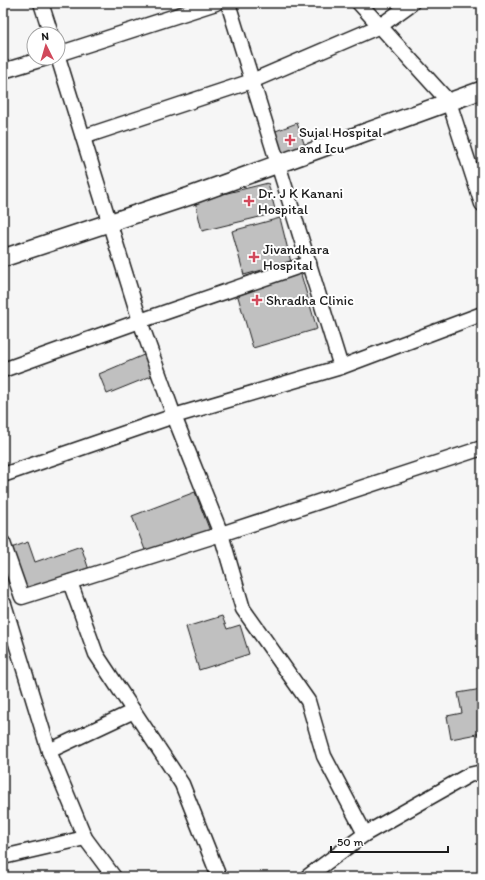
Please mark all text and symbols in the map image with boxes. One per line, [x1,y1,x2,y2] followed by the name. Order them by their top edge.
[26,26,66,66] north arrow
[41,30,49,43] text: N
[299,124,382,157] place label: Sujal Hospital and Icu
[284,134,296,146] marker: Sujal Hospital and Icu
[258,185,343,218] place label: Dr. J K Kanani Hospital
[243,195,255,207] marker: Dr. J K Kanani Hospital
[263,241,330,274] place label: Jivandhara Hospital
[248,251,260,263] marker: Jivandhara Hospital
[266,292,354,309] place label: Shradha Clinic
[251,294,263,306] marker: Shradha Clinic
[331,828,448,854] scale bar
[337,835,363,849] text: 50 m

